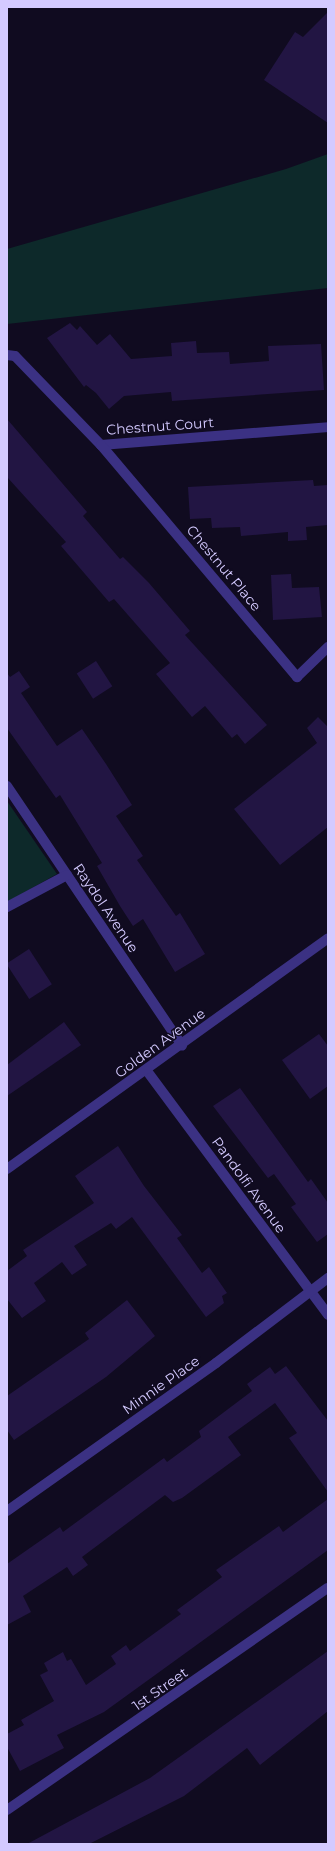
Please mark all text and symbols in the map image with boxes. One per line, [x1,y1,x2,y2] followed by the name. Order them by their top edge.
[106,414,214,438] street label: Chestnut Court
[183,522,265,614] street label: Chestnut Place
[70,860,142,956] street label: Raydol Avenue
[112,1005,208,1081] street label: Golden Avenue
[209,1134,289,1236] street label: Pandolfi Avenue
[119,1352,203,1418] street label: Minnie Place
[129,1664,191,1714] street label: 1st Street

